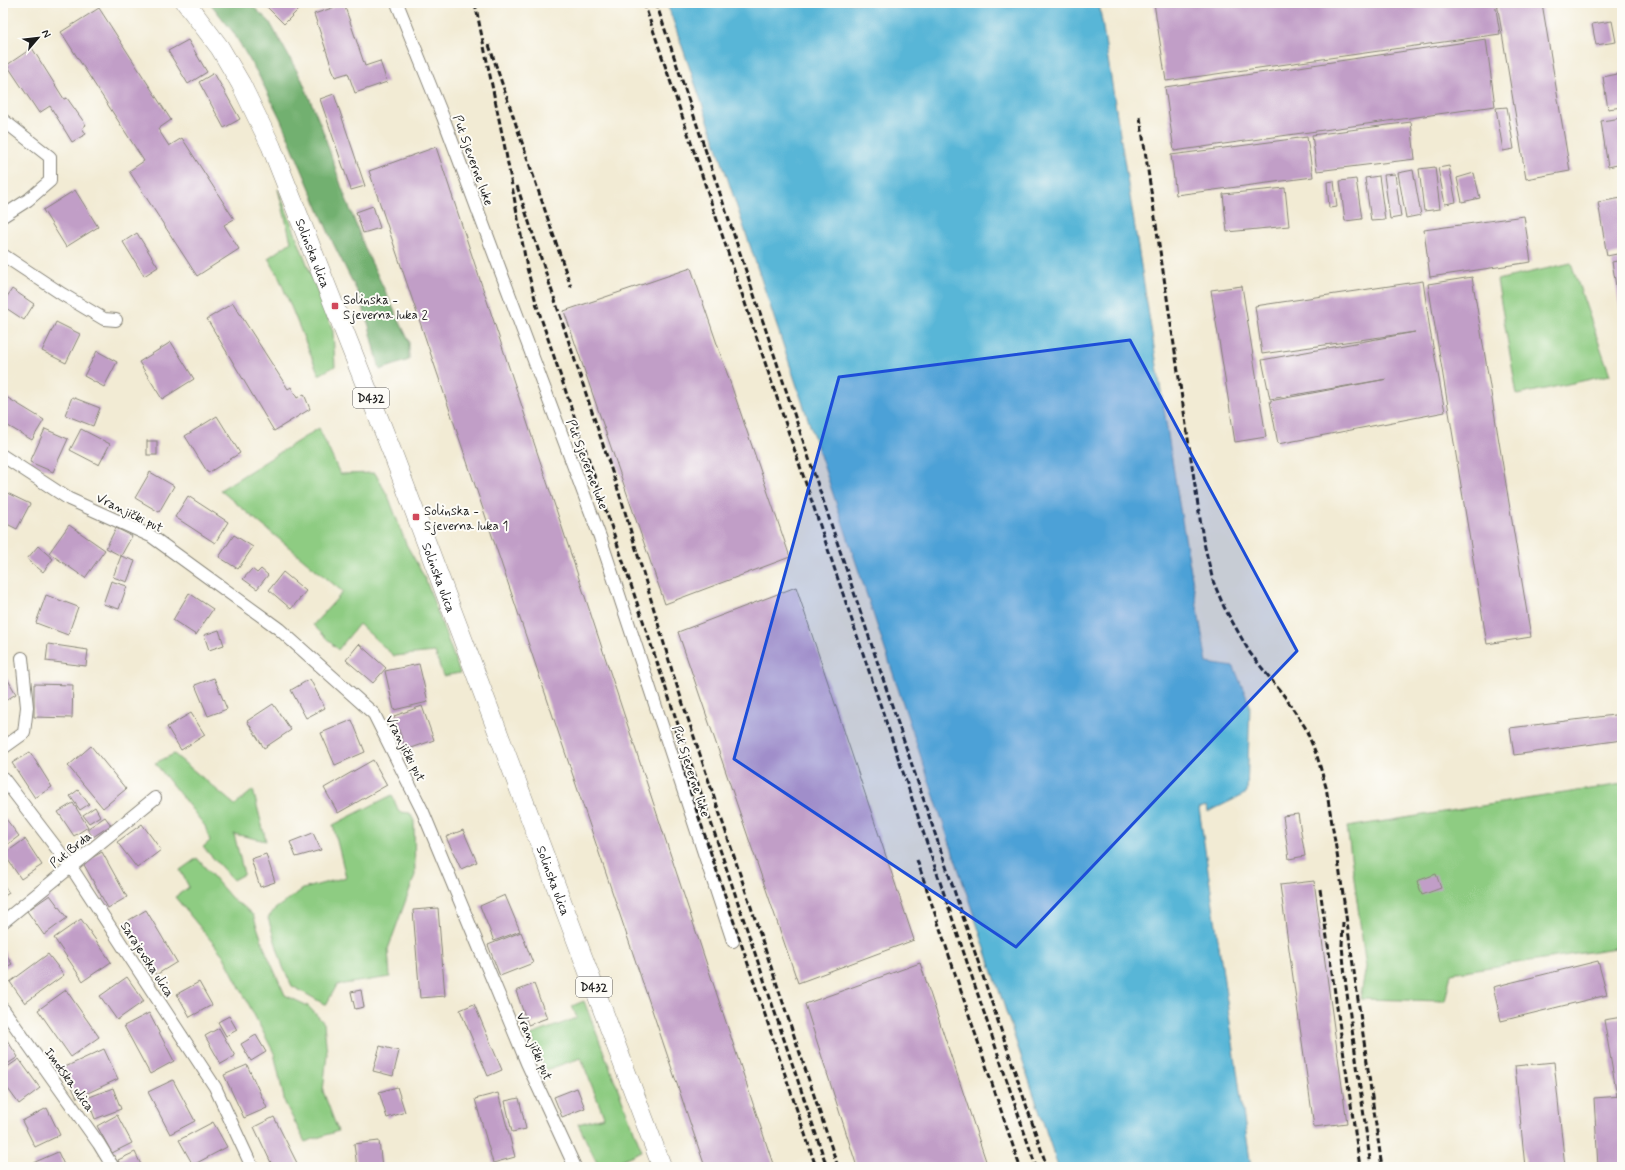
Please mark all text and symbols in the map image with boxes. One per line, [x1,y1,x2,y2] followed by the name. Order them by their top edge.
[18,18,58,58] north arrow
[38,27,54,40] text: N
[448,113,497,208] street label: Put Sjeverne luke
[290,216,333,291] street label: Solinska ulica
[343,292,428,324] place label: Solinska - Sjeverna luka 2
[330,301,340,311] marker: Solinska - Sjeverna luka 2
[353,388,389,408] road number: D432
[562,417,612,512] street label: Put Sjeverne luke
[93,490,166,537] street label: Vranjički put
[424,503,508,535] place label: Solinska - Sjeverna luka 1
[411,512,421,522] marker: Solinska - Sjeverna luka 1
[417,540,459,616] street label: Solinska ulica
[381,713,429,785] street label: Vranjički put
[668,723,713,820] street label: Put Sjeverne luke
[47,828,96,872] street label: Put Brda
[532,844,573,919] street label: Solinska ulica
[116,919,178,1001] street label: Sarajevska ulica
[576,977,612,997] road number: D432
[512,1010,556,1083] street label: Vranjički put
[40,1045,98,1115] street label: Imotska ulica

